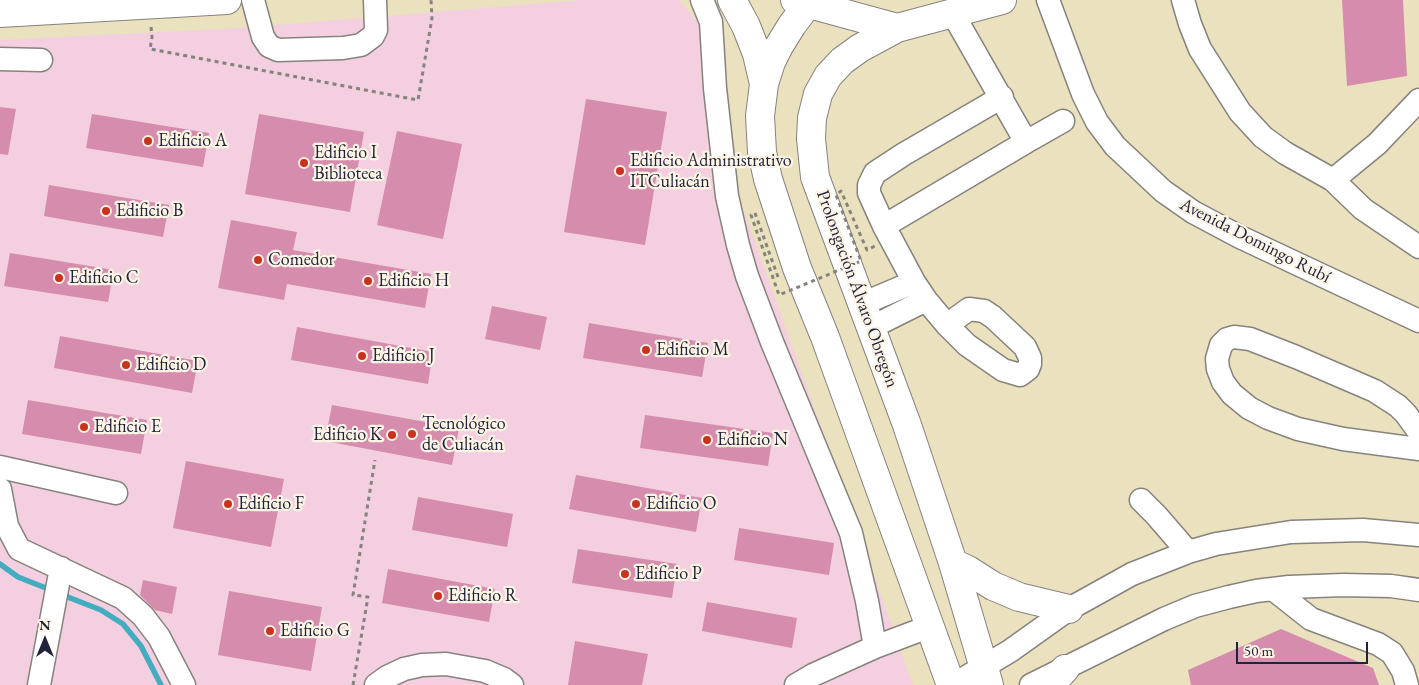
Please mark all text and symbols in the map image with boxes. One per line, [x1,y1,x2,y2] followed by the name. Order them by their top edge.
[158,130,227,152] place label: Edificio A
[142,135,154,147] marker: Edificio A
[314,142,382,184] place label: Edificio I Biblioteca
[630,150,792,192] place label: Edificio Administrativo ITCuliacán
[298,157,310,169] marker: Edificio I Biblioteca
[614,165,626,177] marker: Edificio Administrativo ITCuliacán
[811,187,903,391] street label: Prolongación Álvaro Obregón
[1176,194,1334,288] street label: Avenida Domingo Rubí
[116,200,183,222] place label: Edificio B
[100,205,112,217] marker: Edificio B
[268,249,335,271] place label: Comedor
[252,254,264,266] marker: Comedor
[69,267,139,289] place label: Edificio C
[378,270,449,292] place label: Edificio H
[53,272,65,284] marker: Edificio C
[362,275,374,287] marker: Edificio H
[656,339,729,361] place label: Edificio M
[640,344,652,356] marker: Edificio M
[372,345,435,367] place label: Edificio J
[356,350,368,362] marker: Edificio J
[136,354,206,376] place label: Edificio D
[120,359,132,371] marker: Edificio D
[422,413,506,456] place label: Tecnológico de Culiacán
[94,416,161,438] place label: Edificio E
[78,421,90,433] marker: Edificio E
[313,424,382,446] place label: Edificio K
[406,428,418,440] marker: Tecnológico de Culiacán
[386,429,398,441] marker: Edificio K
[717,429,788,451] place label: Edificio N
[701,434,713,446] marker: Edificio N
[238,493,304,515] place label: Edificio F
[646,493,717,515] place label: Edificio O
[222,498,234,510] marker: Edificio F
[630,498,642,510] marker: Edificio O
[635,563,702,585] place label: Edificio P
[619,568,631,580] marker: Edificio P
[448,585,518,607] place label: Edificio R
[432,590,444,602] marker: Edificio R
[20,615,70,665] north arrow
[39,616,51,634] text: N
[280,620,350,642] place label: Edificio G
[264,625,276,637] marker: Edificio G
[1239,632,1372,664] scale bar
[1244,641,1273,660] text: 50 m

